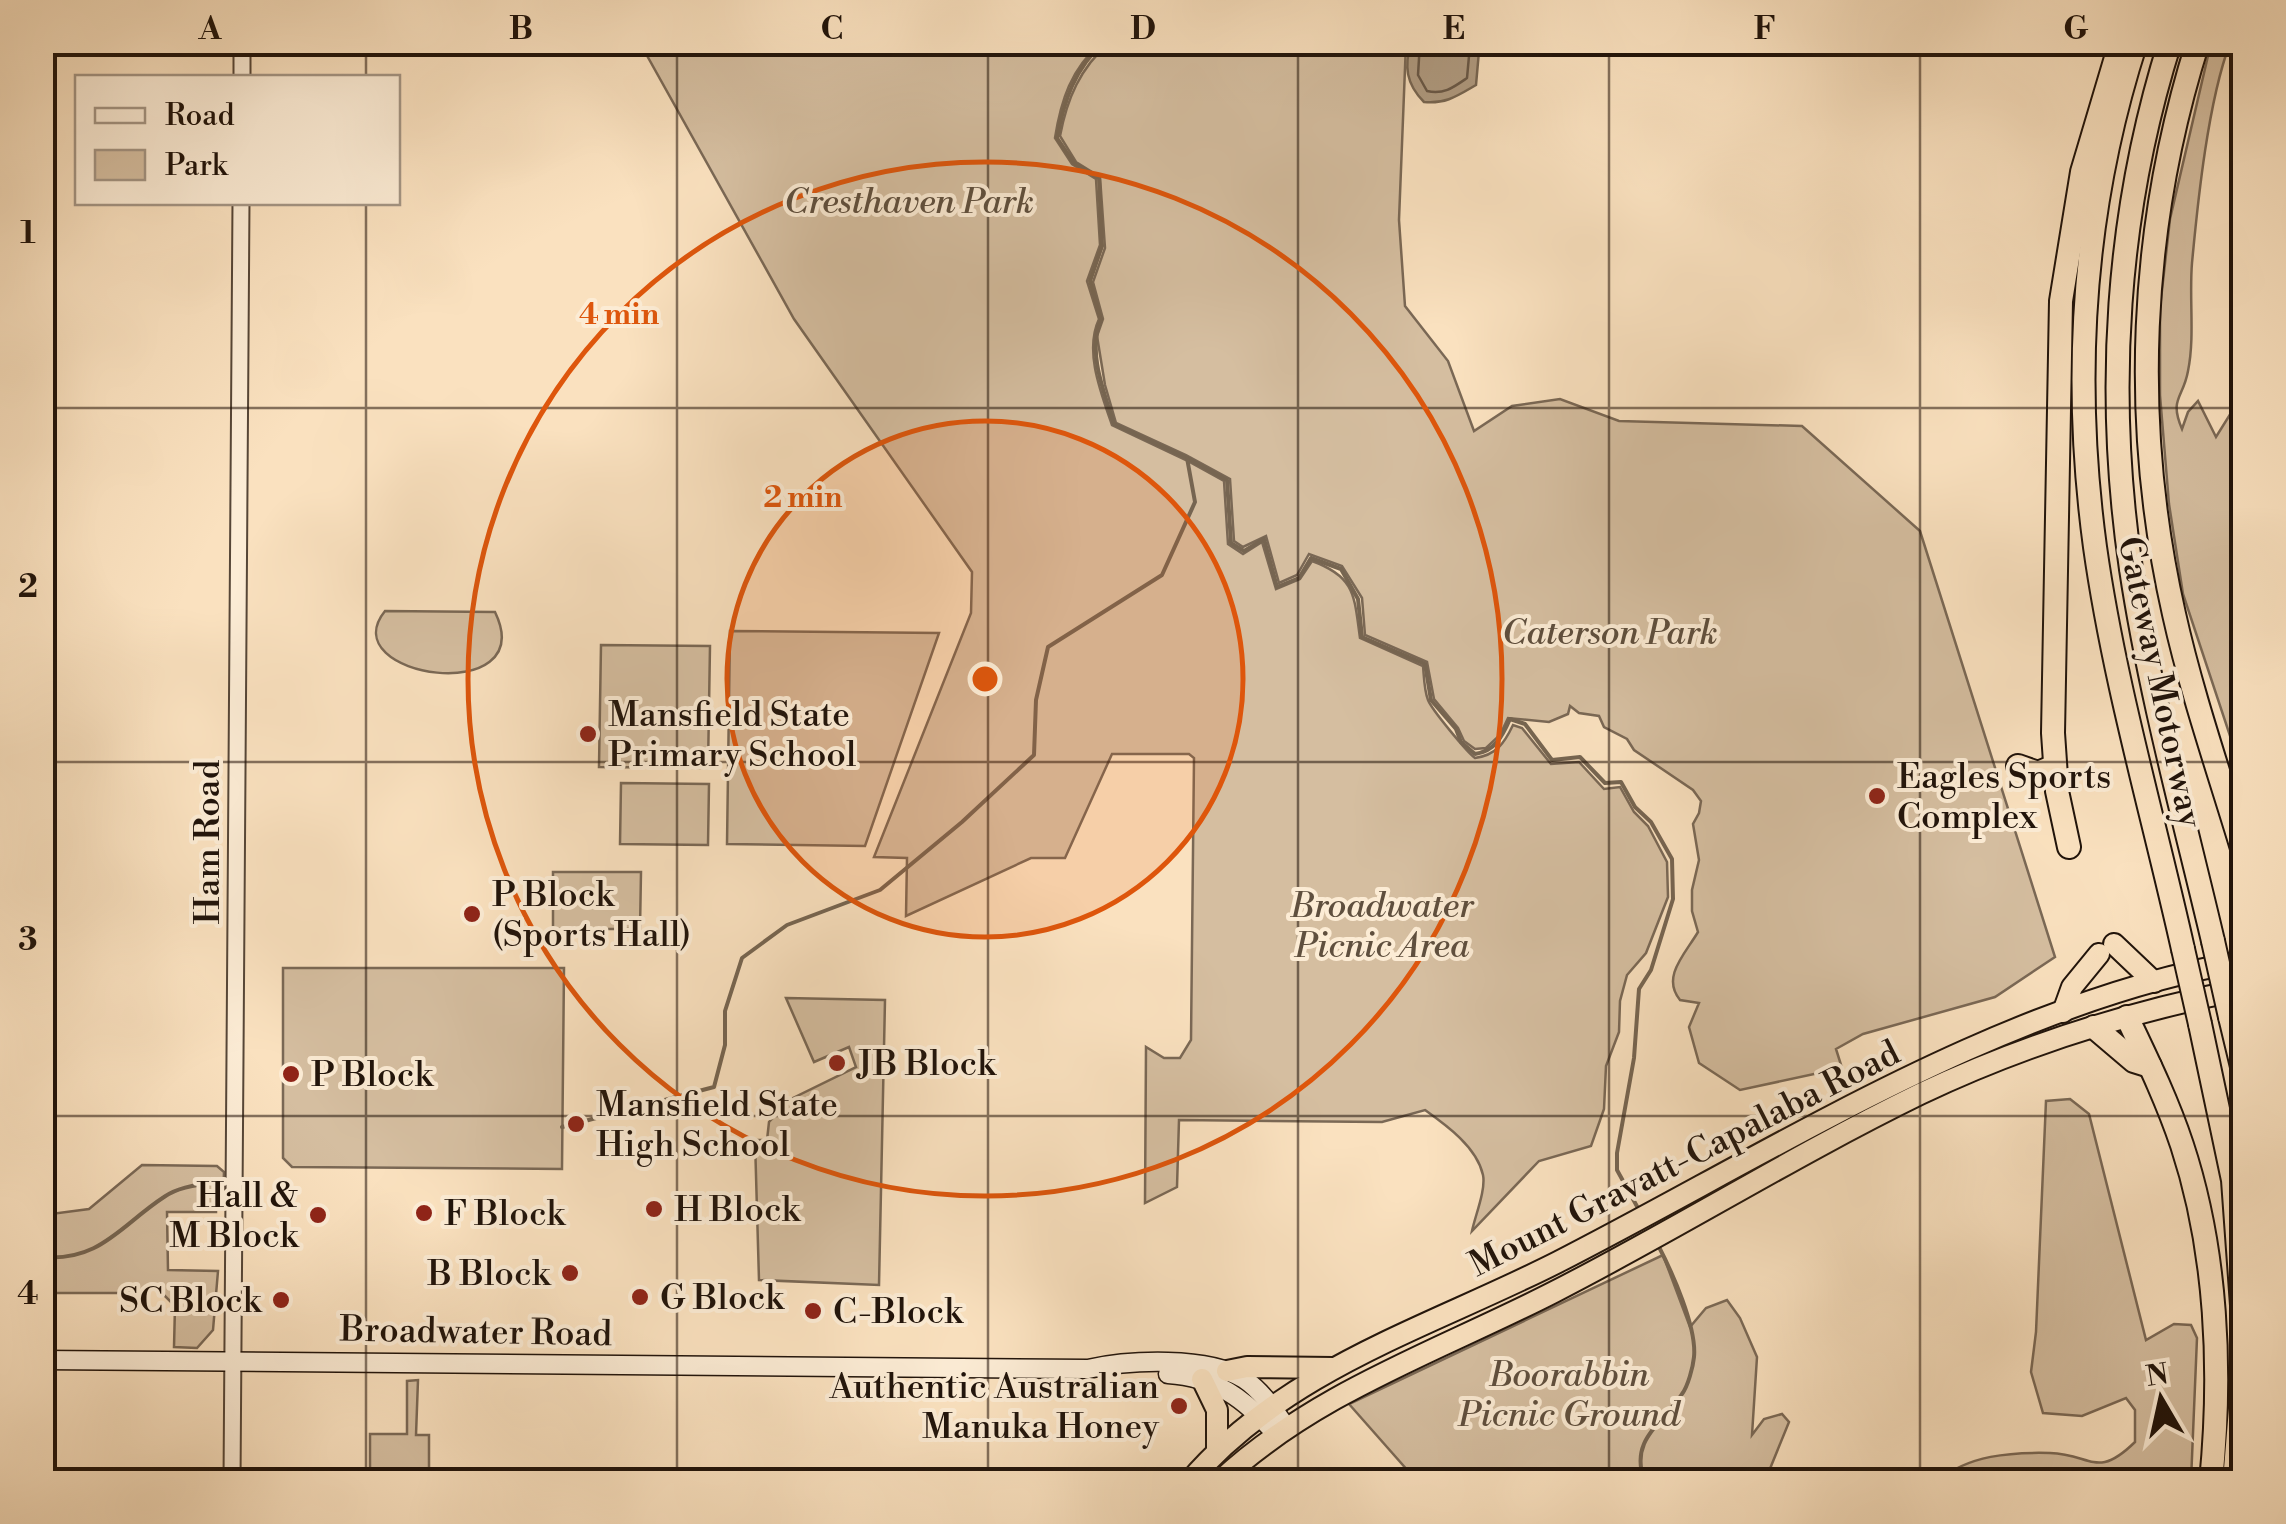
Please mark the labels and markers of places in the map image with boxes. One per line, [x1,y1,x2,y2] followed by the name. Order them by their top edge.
[967,661,1003,697] centre of rings
[608,694,856,777] place label: Mansfield State Primary School
[577,723,599,745] marker: Mansfield State Primary School
[1897,756,2111,839] place label: Eagles Sports Complex
[1866,785,1888,807] marker: Eagles Sports Complex
[492,874,691,957] place label: P Block (Sports Hall)
[461,903,483,925] marker: P Block (Sports Hall)
[855,1043,997,1086] place label: JB Block
[826,1052,848,1074] marker: JB Block
[311,1054,434,1097] place label: P Block
[280,1063,302,1085] marker: P Block
[596,1084,838,1167] place label: Mansfield State High School
[565,1113,587,1135] marker: Mansfield State High School
[169,1175,300,1258] place label: Hall & M Block
[674,1189,802,1232] place label: H Block
[444,1193,567,1236] place label: F Block
[643,1198,665,1220] marker: H Block
[413,1202,435,1224] marker: F Block
[307,1204,329,1226] marker: Hall & M Block
[427,1253,552,1296] place label: B Block
[559,1262,581,1284] marker: B Block
[660,1277,785,1320] place label: G Block
[119,1280,263,1323] place label: SC Block
[629,1286,651,1308] marker: G Block
[270,1289,292,1311] marker: SC Block
[833,1291,964,1334] place label: C-Block
[802,1300,824,1322] marker: C-Block
[828,1366,1160,1449] place label: Authentic Australian Manuka Honey
[1168,1395,1190,1417] marker: Authentic Australian Manuka Honey

